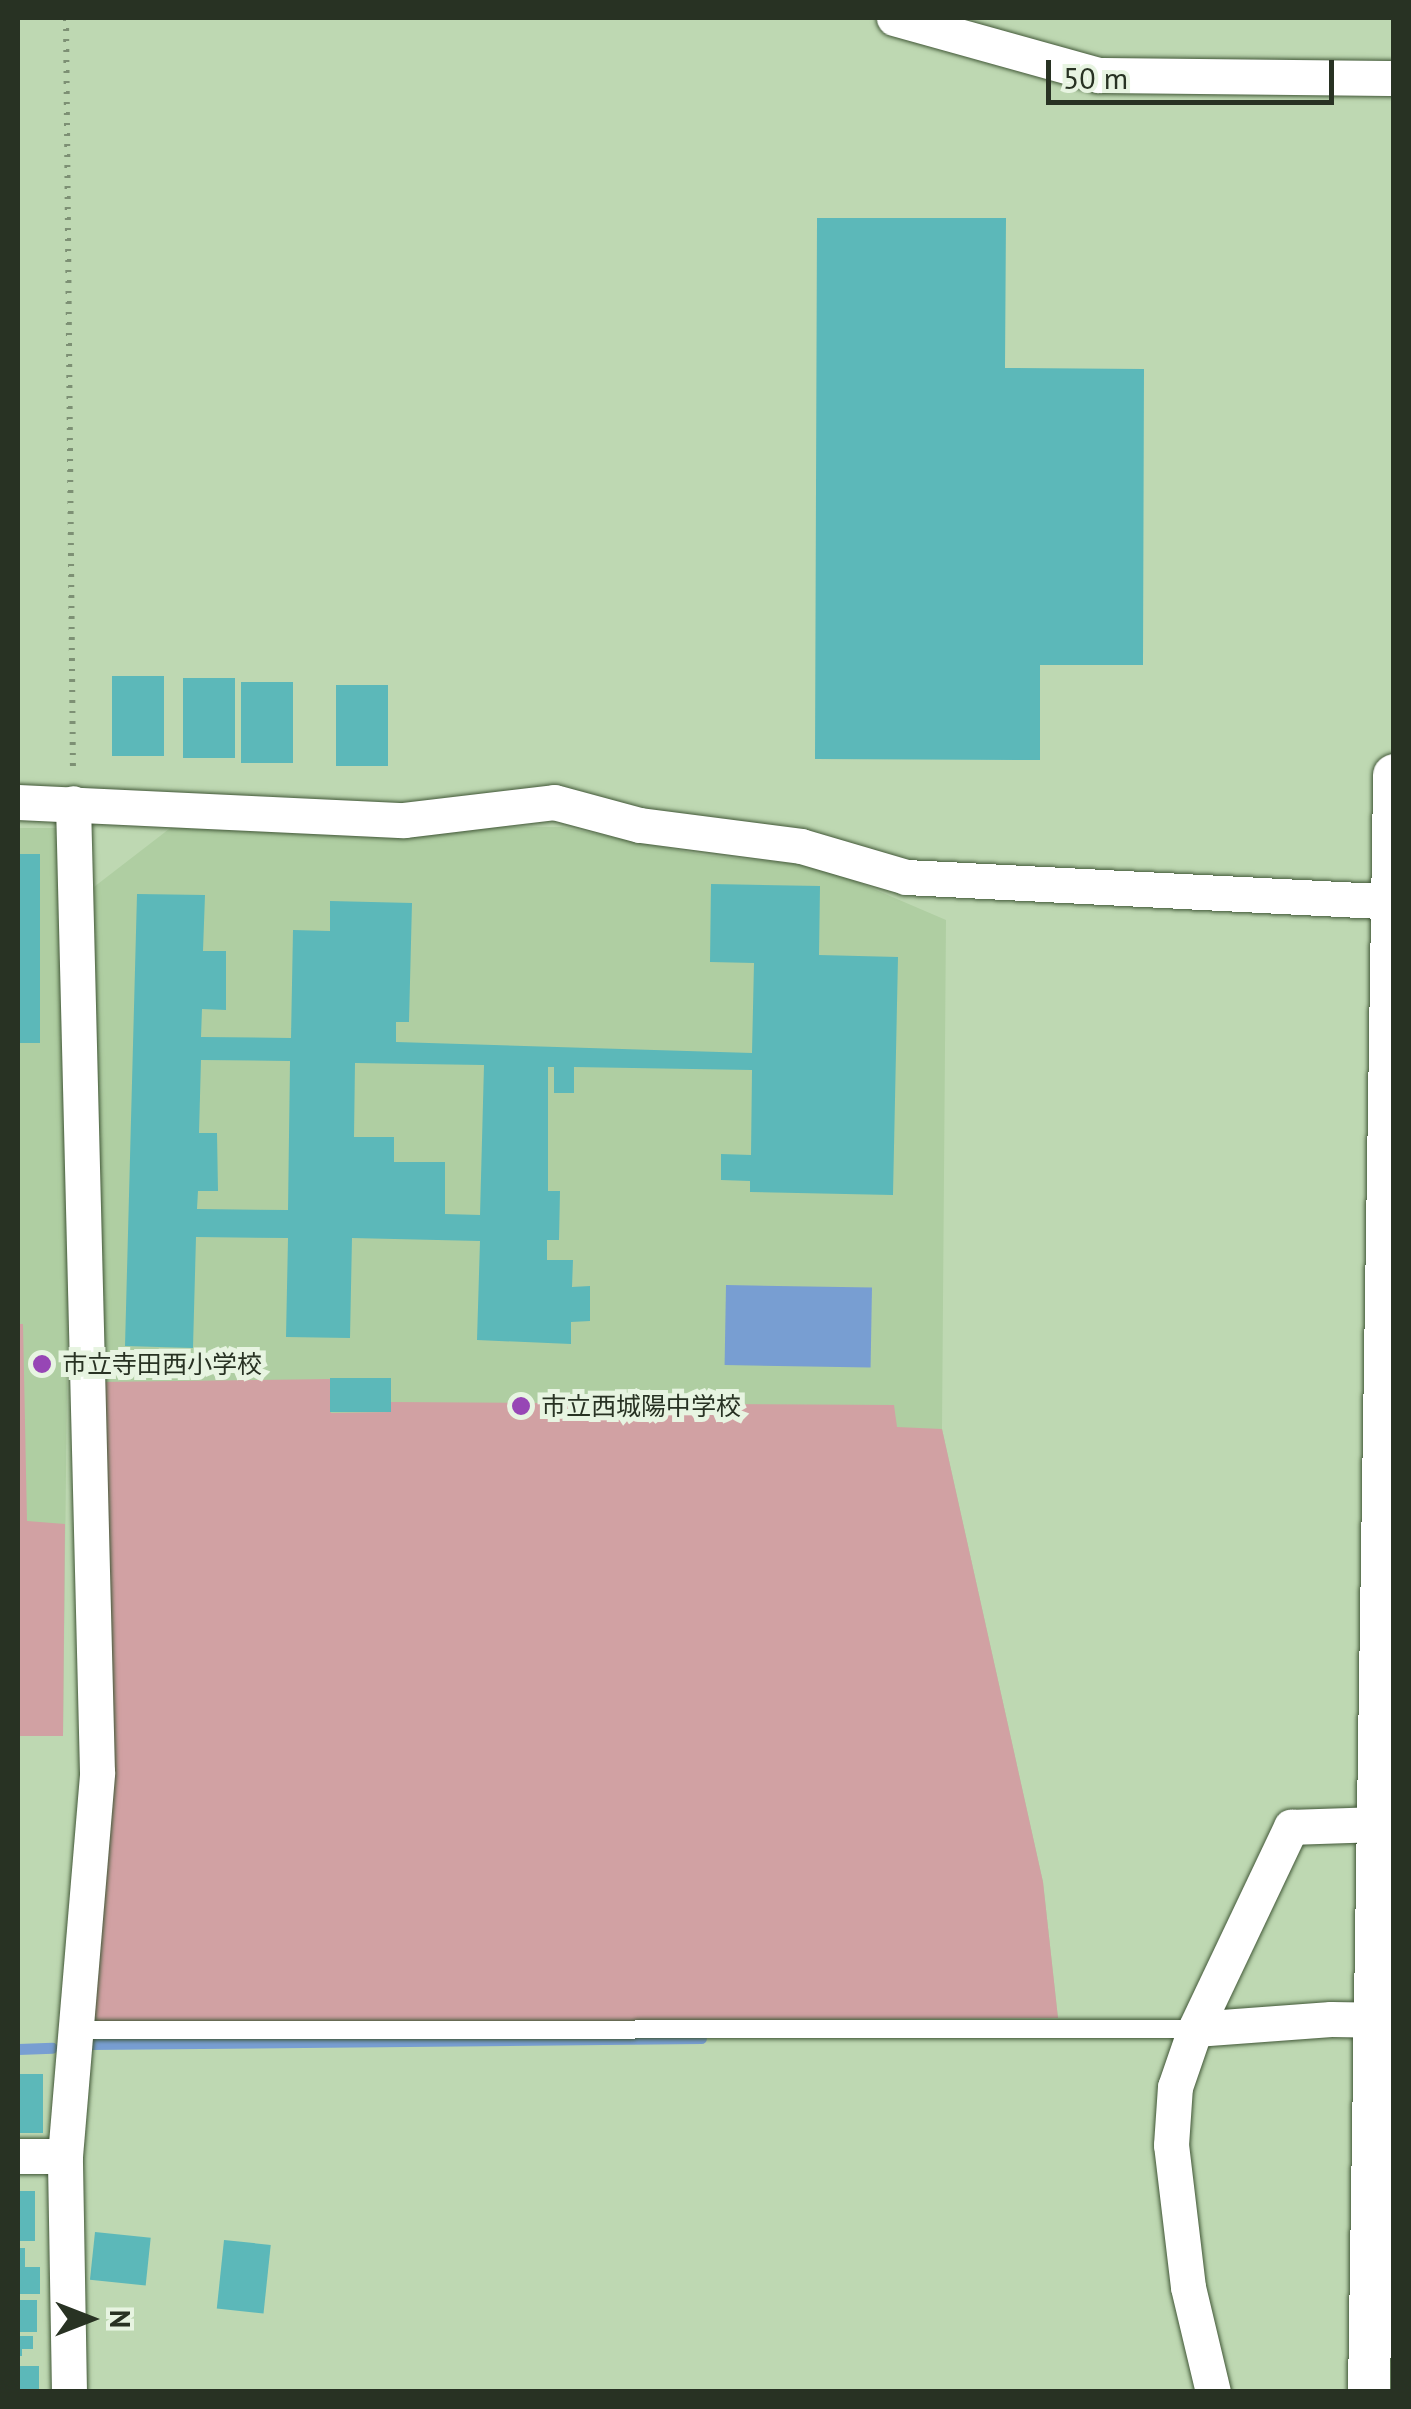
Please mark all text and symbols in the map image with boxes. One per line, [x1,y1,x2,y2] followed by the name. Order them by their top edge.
[1051,40,1338,102] scale bar
[1063,58,1128,97] text: 50 m
[62,1349,262,1379] place label: 市立寺田西小学校
[31,1353,53,1375] marker: 市立寺田西小学校
[541,1391,741,1421] place label: 市立西城陽中学校
[510,1395,532,1417] marker: 市立西城陽中学校
[40,2269,140,2369] north arrow
[102,2310,139,2328] text: N

